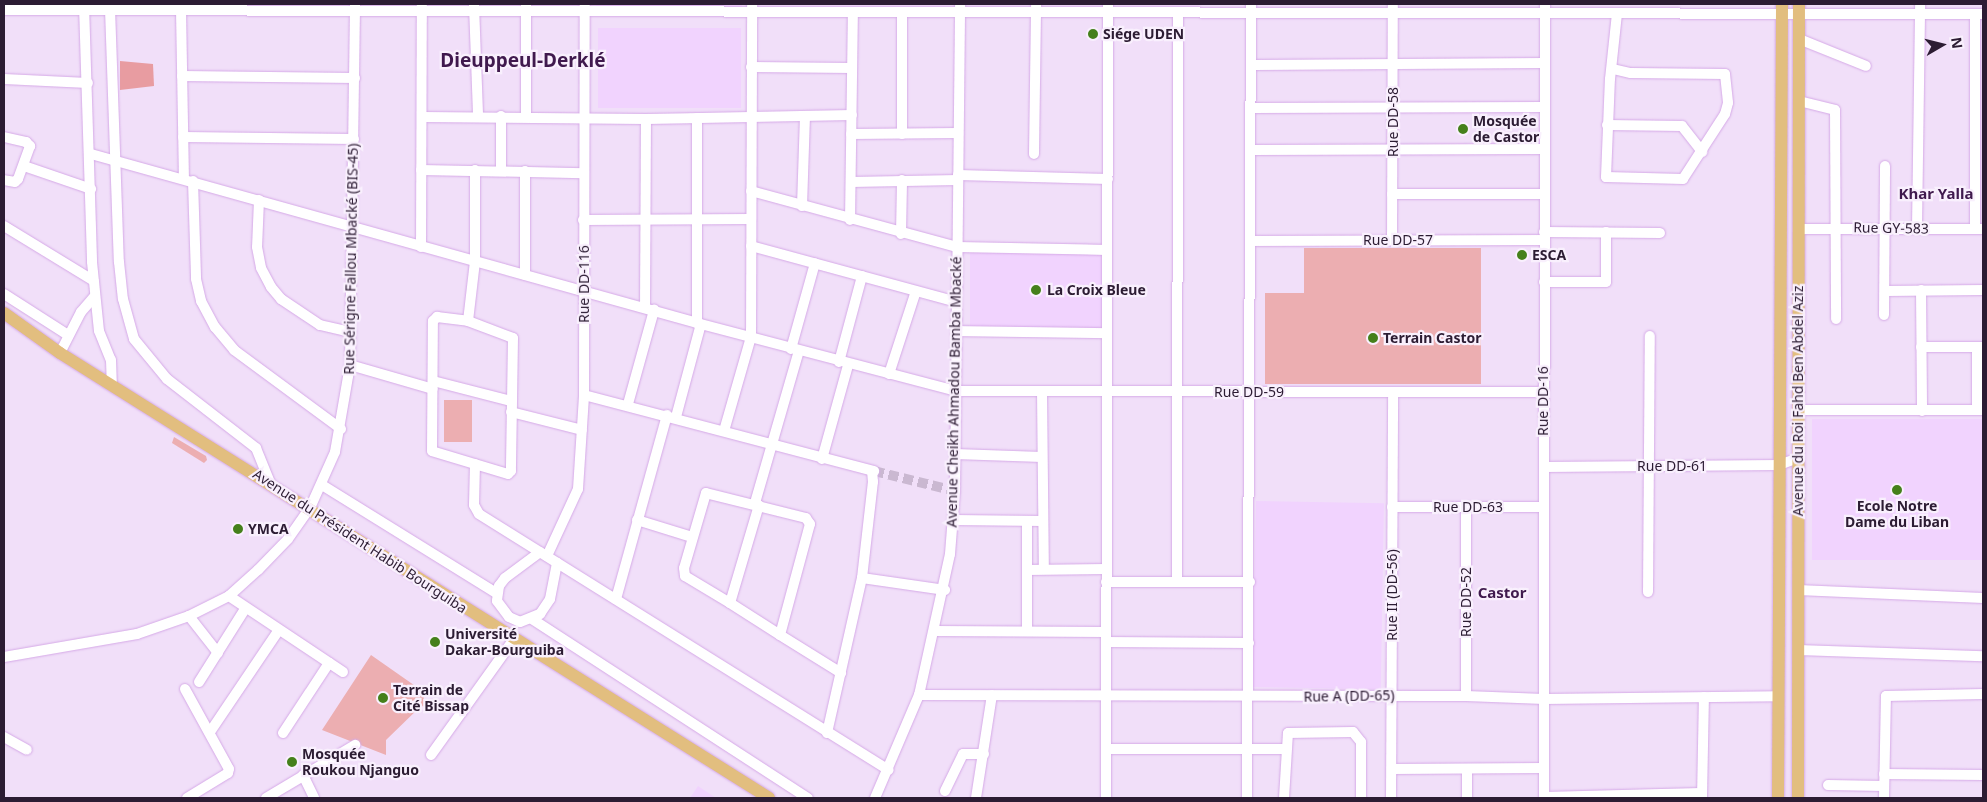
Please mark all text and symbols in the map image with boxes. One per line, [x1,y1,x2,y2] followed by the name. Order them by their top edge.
[1917,20,1967,70] north arrow
[1103,26,1184,42] place label: Siége UDEN
[1087,28,1099,40] marker: Siége UDEN
[1947,36,1968,50] text: N
[440,50,606,72] district label: Dieuppeul-Derklé
[1385,87,1401,157] street label: Rue DD-58
[1473,113,1539,146] place label: Mosquée de Castor
[1457,123,1469,135] marker: Mosquée de Castor
[341,143,361,375] street label: Rue Sérigne Fallou Mbacké (BIS-45)
[1899,185,1973,203] district label: Khar Yalla
[1853,219,1929,237] street label: Rue GY-583
[1363,232,1433,248] street label: Rue DD-57
[576,245,592,323] street label: Rue DD-116
[1532,247,1566,263] place label: ESCA
[1516,249,1528,261] marker: ESCA
[943,256,965,528] street label: Avenue Cheikh Ahmadou Bamba Mbacké
[1047,282,1146,298] place label: La Croix Bleue
[1029,283,1043,297] marker: La Croix Bleue
[1790,286,1806,516] street label: Avenue du Roi Fahd Ben Abdel Aziz
[1383,330,1481,346] place label: Terrain Castor
[1367,332,1379,344] marker: Terrain Castor
[1535,366,1551,436] street label: Rue DD-16
[1214,384,1284,400] street label: Rue DD-59
[1637,458,1707,474] street label: Rue DD-61
[250,465,470,617] street label: Avenue du Président Habib Bourguiba
[1891,484,1903,496] marker: Ecole Notre Dame du Liban
[1845,498,1949,530] place label: Ecole Notre Dame du Liban
[1433,499,1503,515] street label: Rue DD-63
[248,521,289,537] place label: YMCA
[232,523,244,535] marker: YMCA
[1384,549,1400,641] street label: Rue II (DD-56)
[1458,567,1474,637] street label: Rue DD-52
[1478,584,1526,602] district label: Castor
[445,626,564,658] place label: Université Dakar-Bourguiba
[429,636,441,648] marker: Université Dakar-Bourguiba
[393,682,469,714] place label: Terrain de Cité Bissap
[1303,687,1395,705] street label: Rue A (DD-65)
[377,692,389,704] marker: Terrain de Cité Bissap
[302,746,419,779] place label: Mosquée Roukou Njanguo
[286,756,298,768] marker: Mosquée Roukou Njanguo

